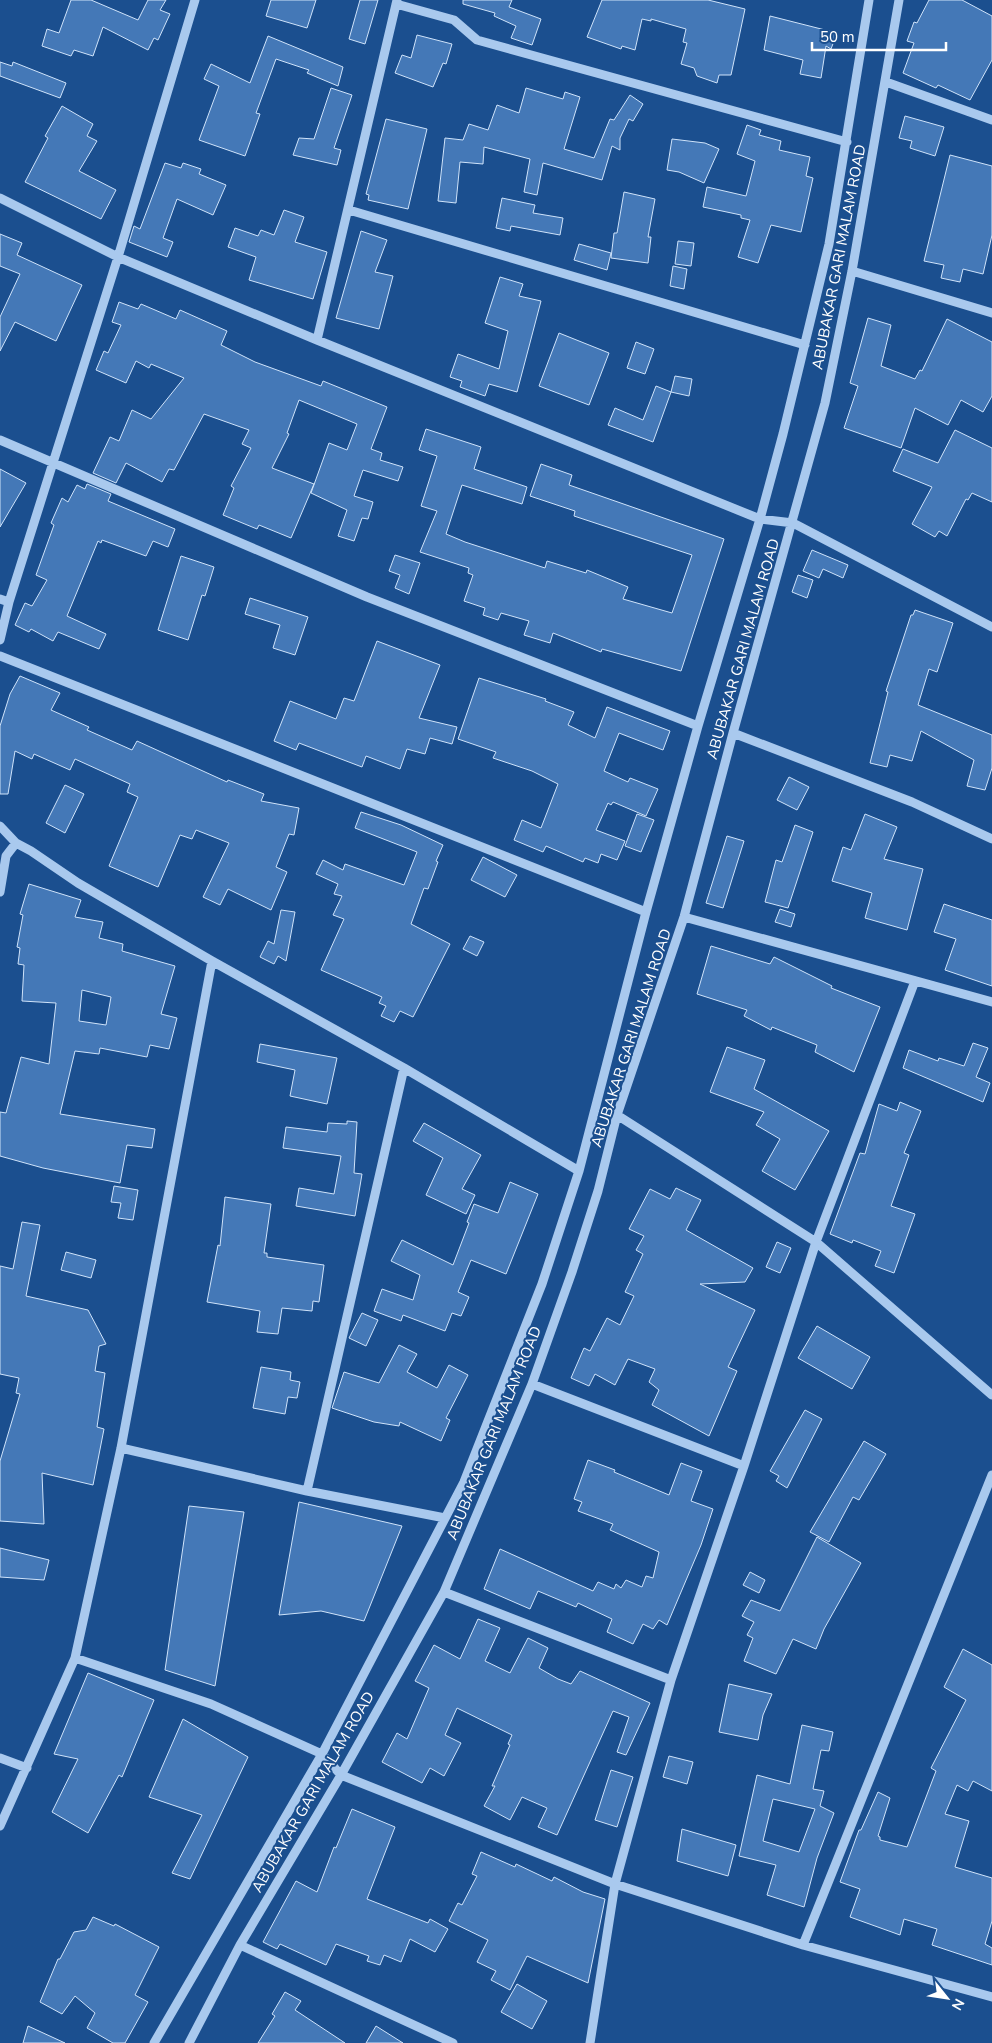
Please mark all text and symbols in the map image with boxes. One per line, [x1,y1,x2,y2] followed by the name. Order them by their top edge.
[812,20,946,52] scale bar
[820,27,855,47] text: 50 m
[807,143,871,371] street label: ABUBAKAR GARI MALAM ROAD
[702,536,784,762] street label: ABUBAKAR GARI MALAM ROAD
[586,926,676,1150] street label: ABUBAKAR GARI MALAM ROAD
[442,1323,546,1543] street label: ABUBAKAR GARI MALAM ROAD
[247,1688,379,1896] street label: ABUBAKAR GARI MALAM ROAD
[922,1973,972,2023] north arrow
[947,1995,969,2014] text: N

